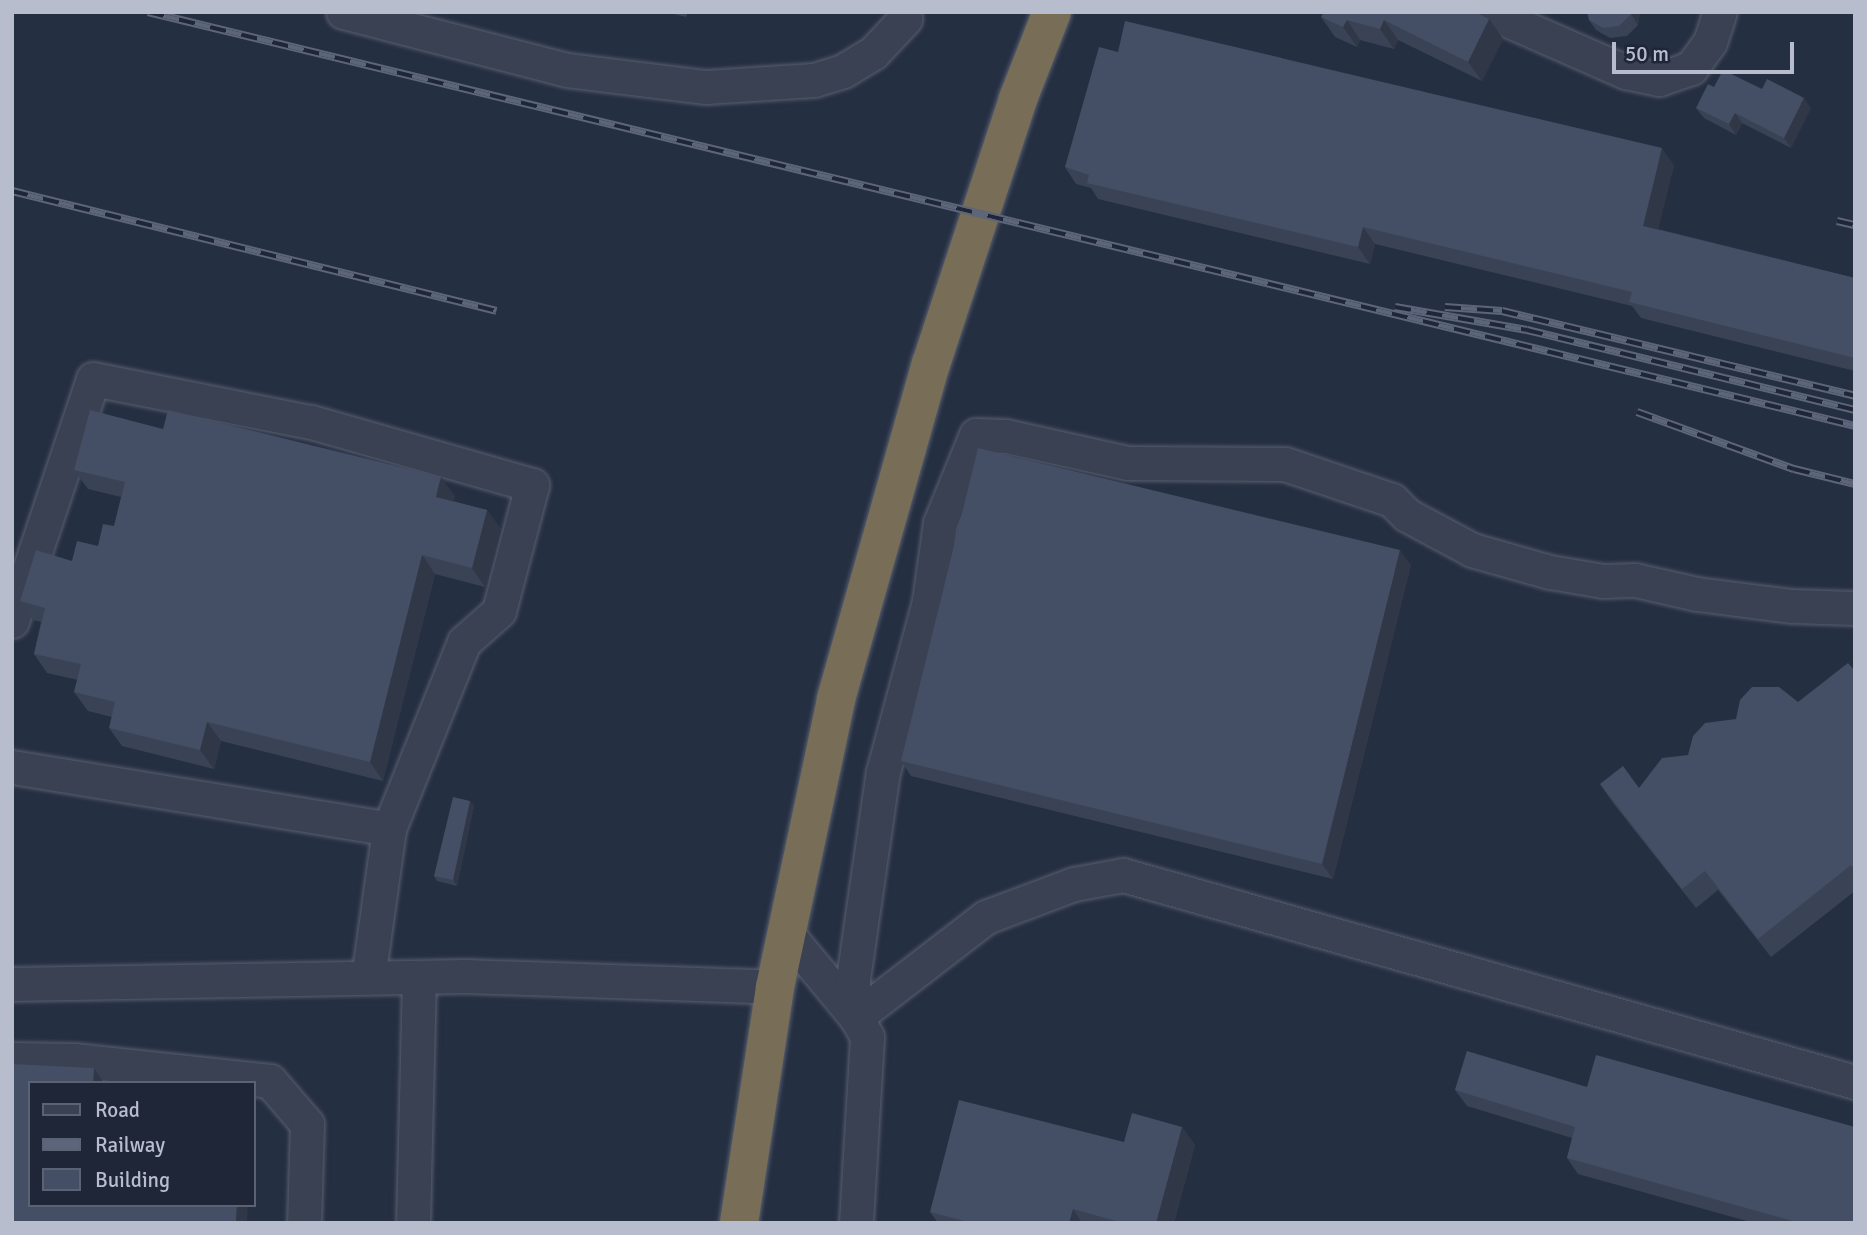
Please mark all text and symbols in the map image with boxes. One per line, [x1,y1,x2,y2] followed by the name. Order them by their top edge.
[1615,28,1797,72] scale bar
[1625,41,1669,67] text: 50 m
[28,1081,256,1207] legend
[95,1097,140,1123] text: Road
[95,1132,165,1158] text: Railway
[95,1167,170,1193] text: Building

